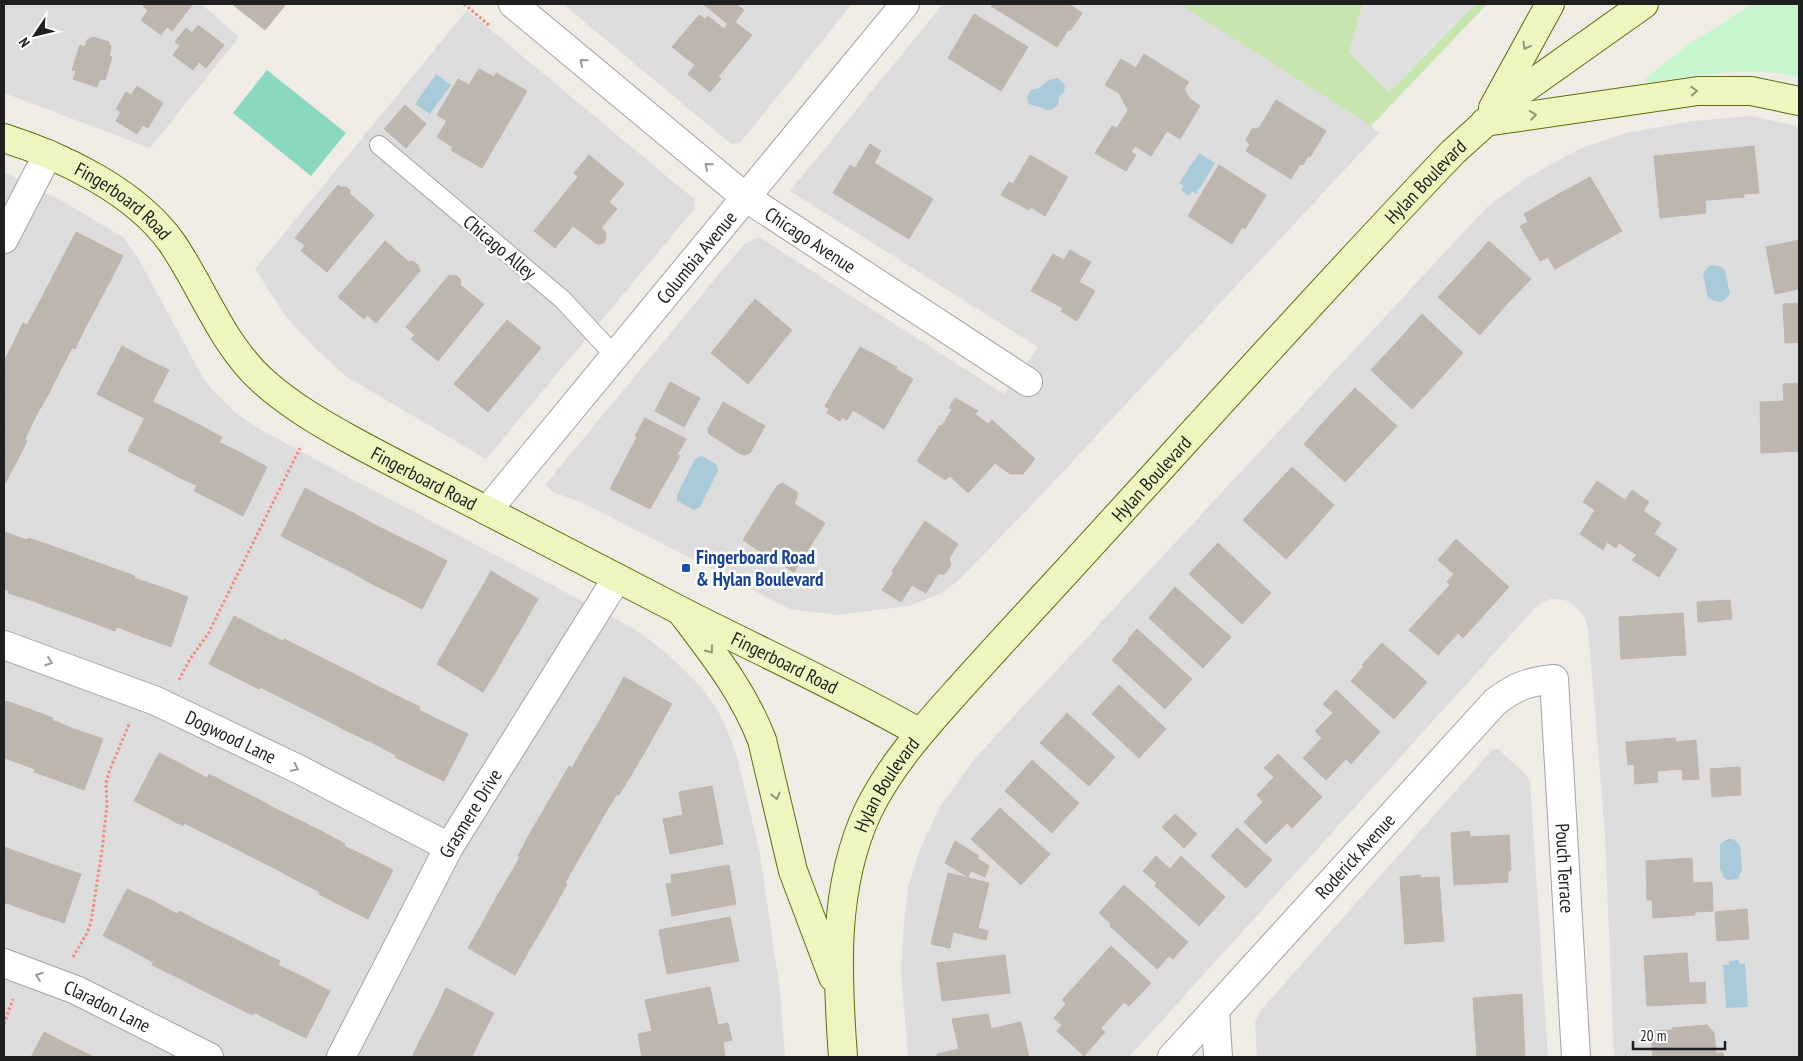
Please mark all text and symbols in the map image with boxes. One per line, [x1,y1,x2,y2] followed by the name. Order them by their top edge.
[10,10,60,60] north arrow
[15,34,34,51] text: N
[1523,41,1533,50] one-way arrow
[580,59,589,68] one-way arrow
[1690,86,1698,97] one-way arrow
[1528,110,1537,120] one-way arrow
[1379,134,1471,229] street label: Hylan Boulevard
[71,157,177,245] street label: Fingerboard Road
[704,163,713,172] one-way arrow
[761,201,861,278] street label: Chicago Avenue
[651,206,742,308] street label: Columbia Avenue
[459,210,542,285] street label: Chicago Alley
[1106,431,1196,526] street label: Hylan Boulevard
[367,441,481,515] street label: Fingerboard Road
[696,545,824,591] place label: Fingerboard Road & Hylan Boulevard
[680,562,692,574] marker: Fingerboard Road & Hylan Boulevard
[728,626,842,699] street label: Fingerboard Road
[704,644,713,654] one-way arrow
[45,656,53,666] one-way arrow
[182,705,280,769] street label: Dogwood Lane
[848,732,924,836] street label: Hylan Boulevard
[290,761,299,772] one-way arrow
[434,764,507,862] street label: Grasmere Drive
[770,792,781,801] one-way arrow
[1310,808,1400,904] street label: Roderick Avenue
[1550,823,1580,914] street label: Pouch Terrace
[35,972,43,982] one-way arrow
[61,975,155,1038] street label: Claradon Lane
[1633,1018,1726,1050] scale bar
[1640,1026,1666,1045] text: 20 m

